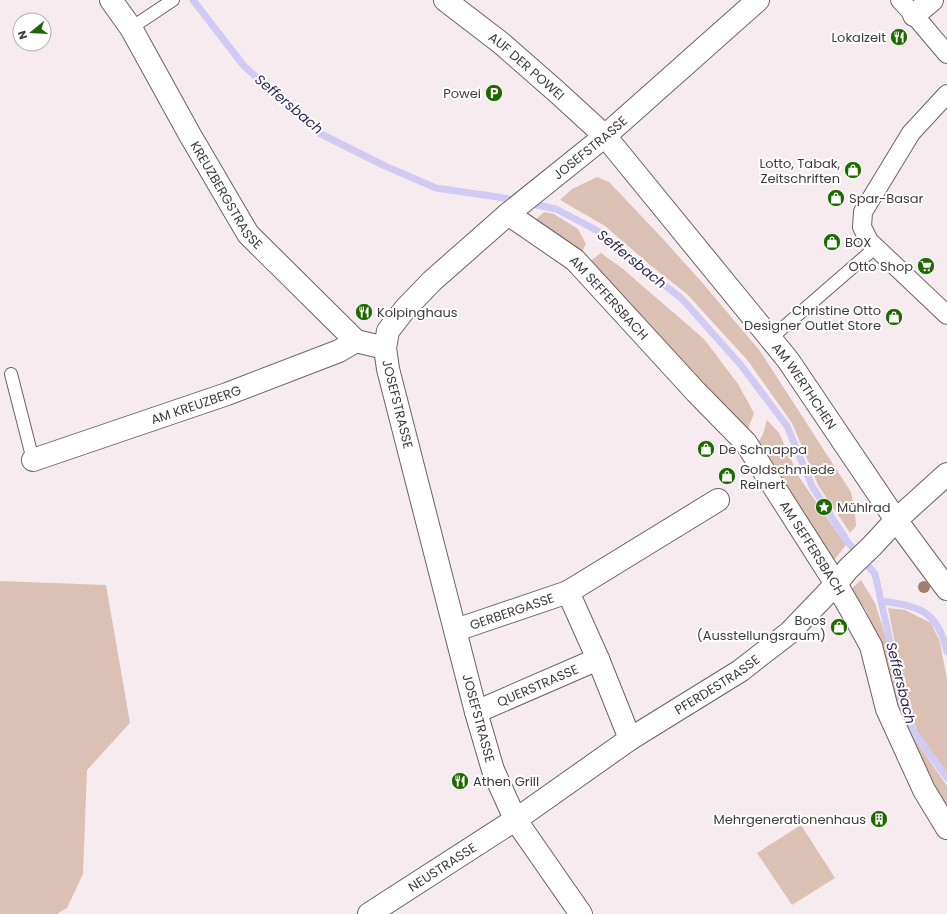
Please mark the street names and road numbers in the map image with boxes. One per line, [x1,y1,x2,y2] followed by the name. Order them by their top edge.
[484,28,569,104] street label: AUF DER POWEI
[549,112,632,184] street label: JOSEFSTRASSE
[186,138,267,254] street label: KREUZBERGSTRASSE
[565,251,653,344] street label: AM SEFFERSBACH
[767,339,841,433] street label: AM WERTHCHEN
[377,358,418,451] street label: JOSEFSTRASSE
[148,380,244,429] street label: AM KREUZBERG
[775,497,850,599] street label: AM SEFFERSBACH
[467,588,557,635] street label: GERBERGASSE
[671,650,764,719] street label: PFERDESTRASSE
[494,660,581,712] street label: QUERSTRASSE
[458,672,499,765] street label: JOSEFSTRASSE
[405,838,480,896] street label: NEUSTRASSE

